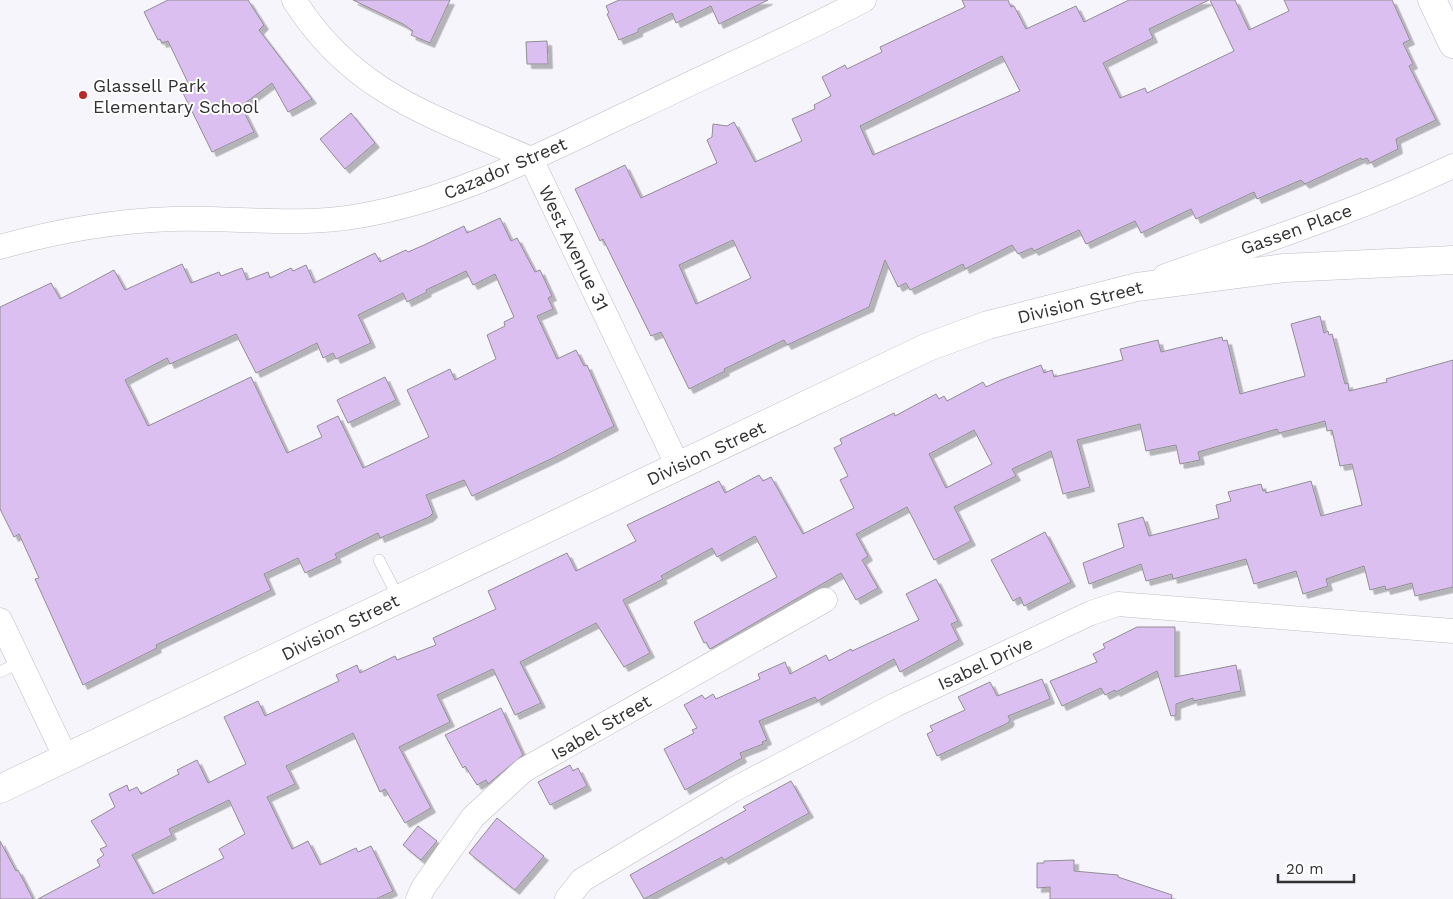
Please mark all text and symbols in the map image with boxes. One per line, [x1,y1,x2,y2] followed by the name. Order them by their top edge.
[93,75,259,117] place label: Glassell Park Elementary School
[77,89,89,101] marker: Glassell Park Elementary School
[440,132,570,203] street label: Cazador Street
[535,182,613,314] street label: West Avenue 31
[1237,199,1355,259] street label: Gassen Place
[1015,276,1145,328] street label: Division Street
[643,416,769,490] street label: Division Street
[278,589,403,665] street label: Division Street
[934,632,1036,694] street label: Isabel Drive
[547,690,655,764] street label: Isabel Street
[1278,852,1354,884] scale bar
[1286,860,1324,878] text: 20 m

